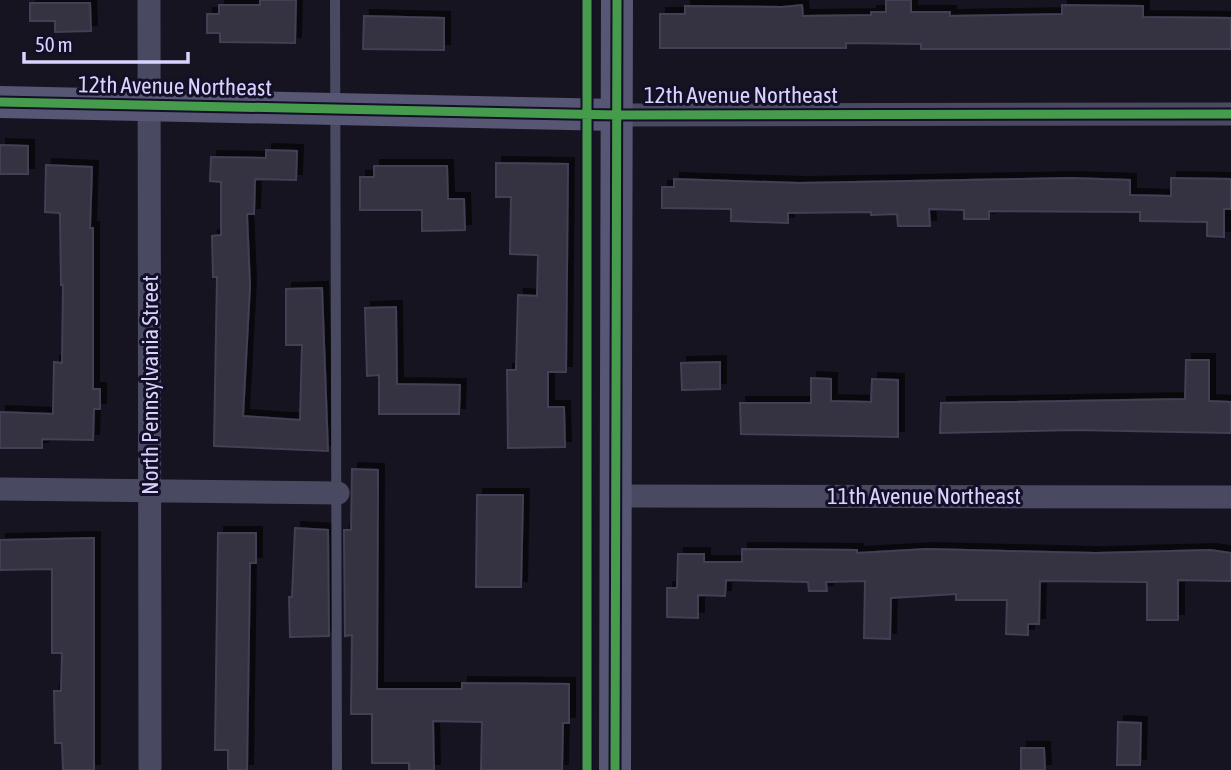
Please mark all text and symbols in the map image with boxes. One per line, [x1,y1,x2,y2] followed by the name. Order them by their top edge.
[24,21,189,65] scale bar
[35,32,73,56] text: 50 m
[78,71,272,101] street label: 12th Avenue Northeast
[644,82,838,108] street label: 12th Avenue Northeast
[137,275,163,495] street label: North Pennsylvania Street
[827,483,1021,509] street label: 11th Avenue Northeast

